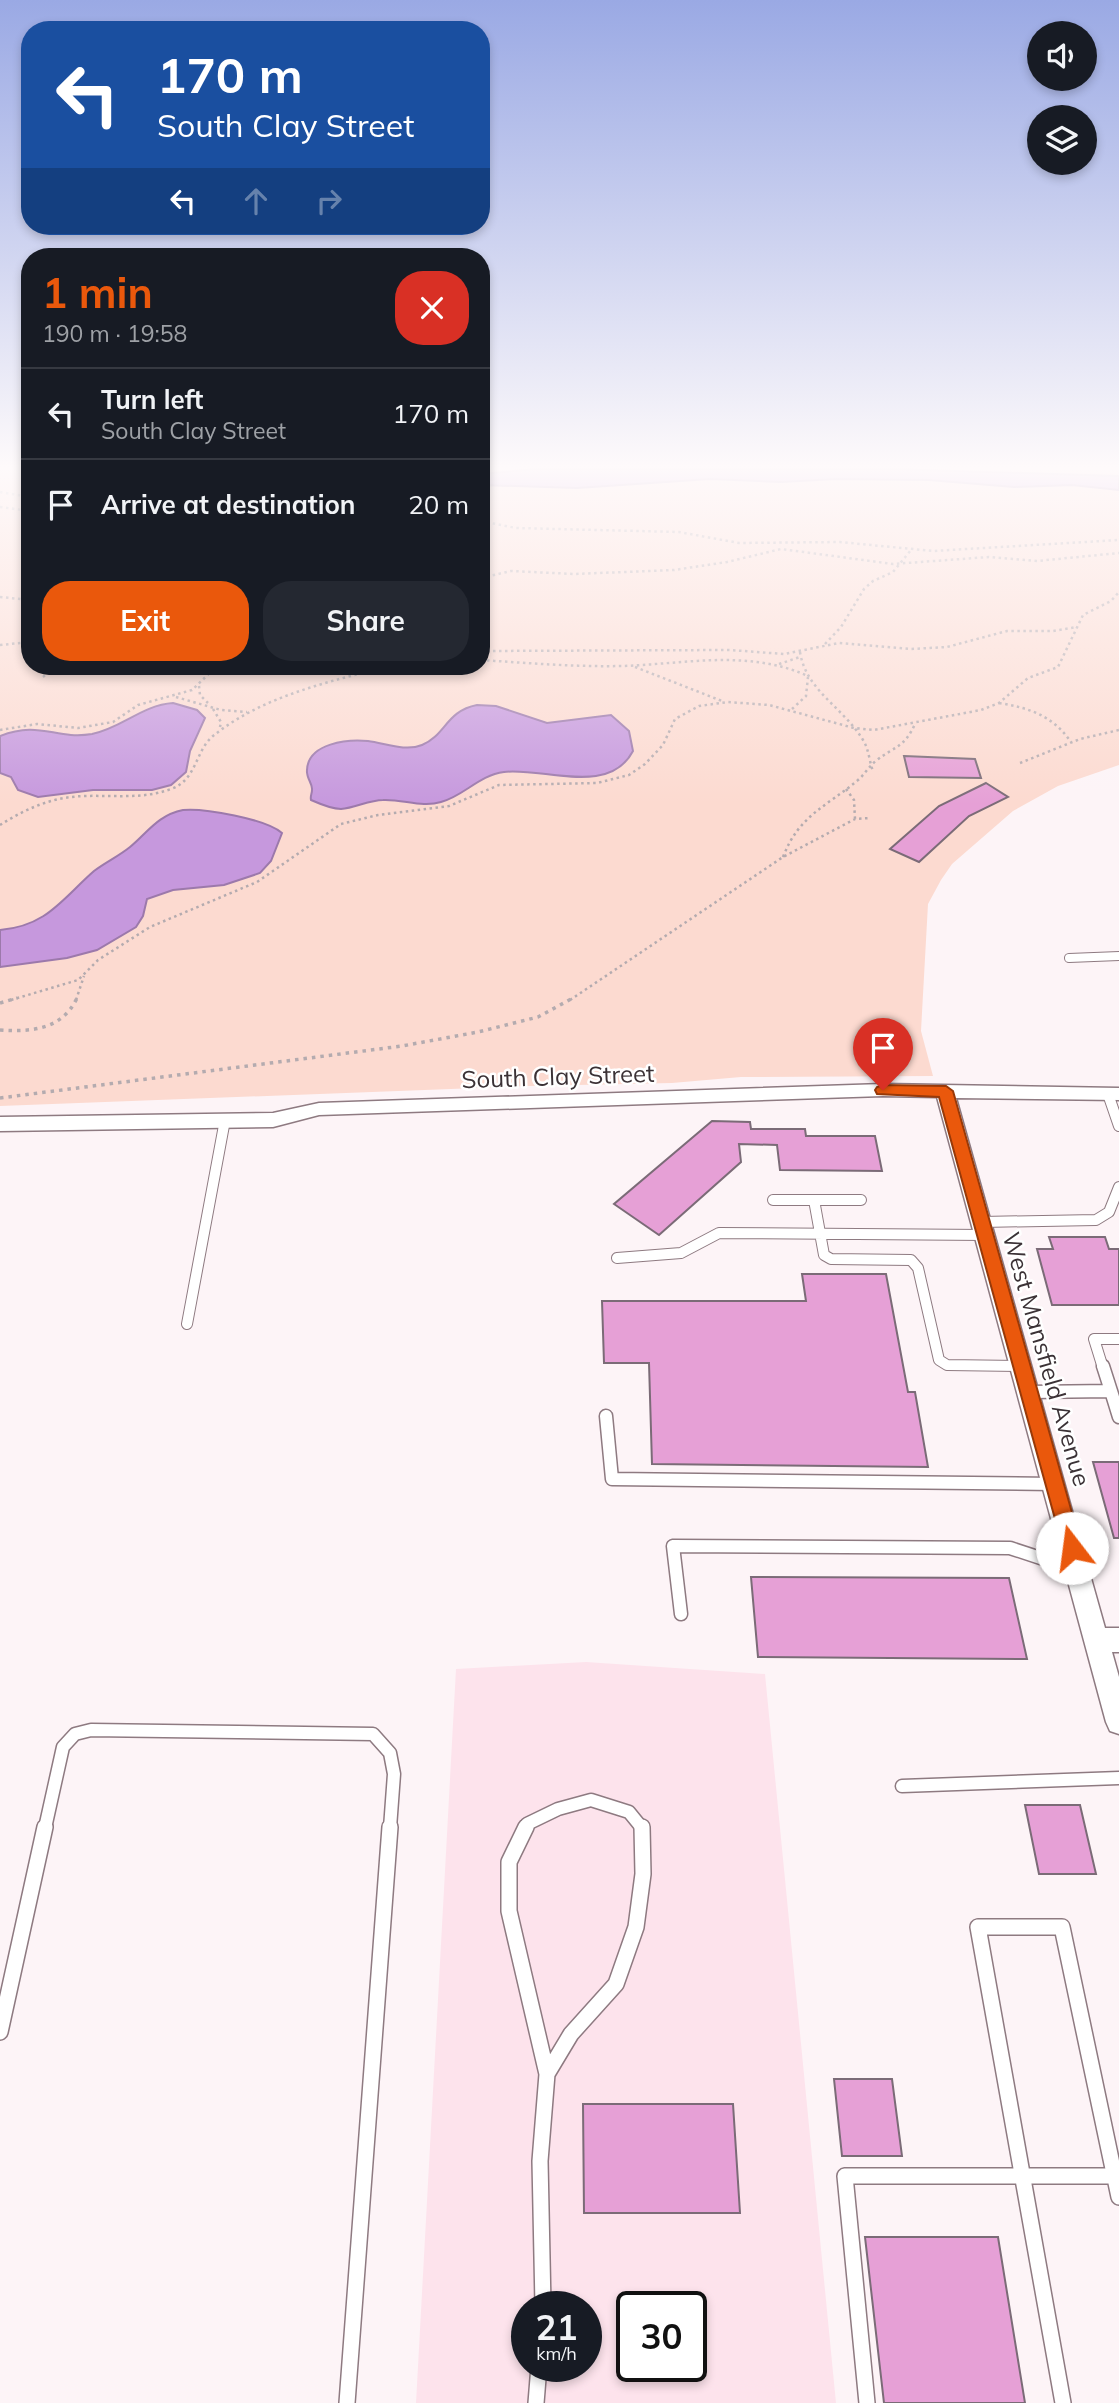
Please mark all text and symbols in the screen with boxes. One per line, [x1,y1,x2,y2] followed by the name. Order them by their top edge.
[1027,21,1097,175] map controls
[1027,21,1097,91] button: sound
[157,44,303,105] text: 170 m
[42,49,133,140] icon: left
[157,105,414,145] text: South Clay Street
[1027,105,1097,175] button: layers
[164,182,202,220] icon: left
[237,182,275,220] icon: ahead
[310,182,348,220] icon: right
[42,266,153,319] text: 1 min
[395,271,469,345] button: close
[42,319,187,348] text: 190 m · 19:58
[101,383,203,416] text: Turn left
[42,395,80,433] icon: left
[393,397,469,430] text: 170 m
[101,416,286,445] text: South Clay Street
[42,486,80,524] icon: arrive
[101,488,356,521] text: Arrive at destination
[408,488,469,521] text: 20 m
[42,581,249,661] button: Exit
[263,581,469,661] button: Share
[853,1018,913,1090] pin
[864,1029,902,1067] icon: arrive
[461,1058,655,1094] street label: South Clay Street
[996,1229,1098,1489] street label: West Mansfield Avenue
[1035,1511,1109,1585] position arrow
[616,2291,707,2382] speed limit sign: 30
[535,2305,578,2349] text: 21
[536,2342,577,2365] text: km/h

